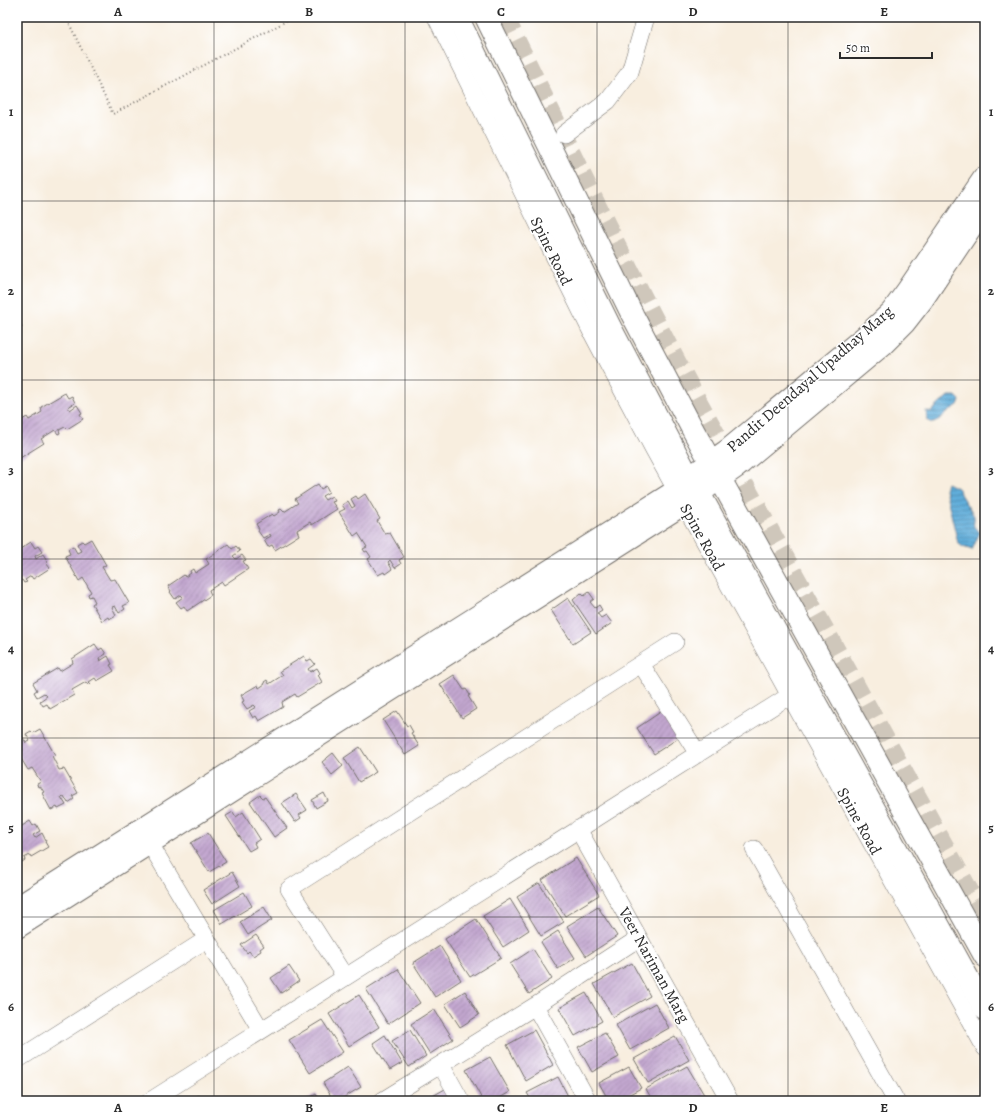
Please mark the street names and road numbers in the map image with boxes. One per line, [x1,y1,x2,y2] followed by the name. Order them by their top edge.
[525,213,577,289] street label: Spine Road
[722,301,898,457] street label: Pandit Deendayal Upadhay Marg
[674,499,730,575] street label: Spine Road
[831,783,887,859] street label: Spine Road
[613,902,695,1027] street label: Veer Nariman Marg

